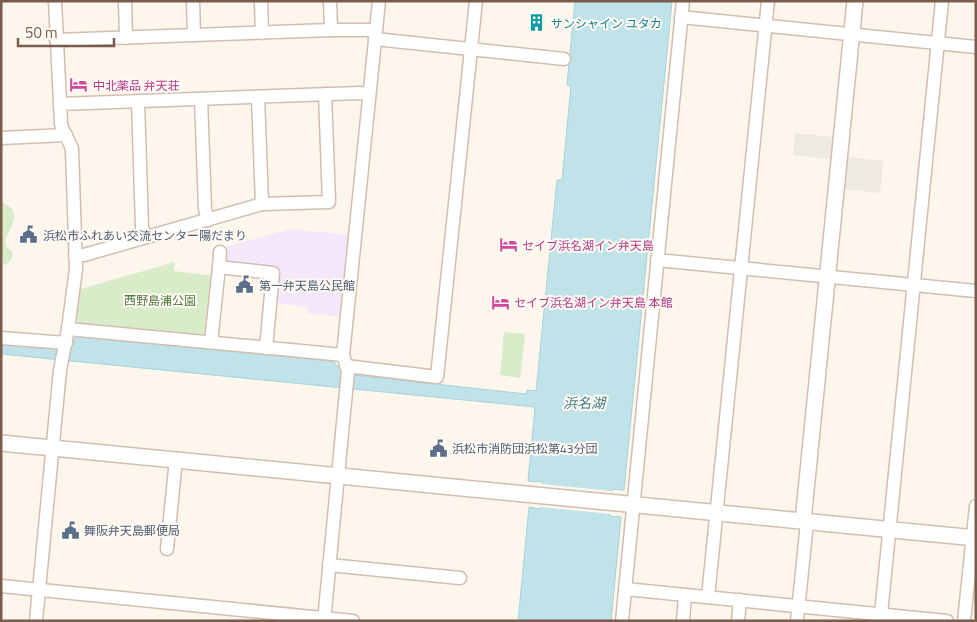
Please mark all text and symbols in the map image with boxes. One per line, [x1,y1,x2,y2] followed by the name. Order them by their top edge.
[527,13,547,33] building icon: サンシャイン ユタカ
[551,14,662,33] place label: サンシャイン ユタカ
[18,15,114,47] scale bar
[25,21,58,44] text: 50 m
[69,75,89,95] hotel icon: 中北薬品 弁天荘
[93,76,180,95] place label: 中北薬品 弁天荘
[19,225,39,245] public building icon: 浜松市ふれあい交流センター陽だまり
[43,226,247,245] place label: 浜松市ふれあい交流センター陽だまり
[498,235,518,255] hotel icon: セイブ浜名湖イン弁天島
[522,236,654,255] place label: セイブ浜名湖イン弁天島
[235,275,255,295] public building icon: 第一弁天島公民館
[259,276,355,295] place label: 第一弁天島公民館
[124,291,196,310] park label: 西野島浦公園
[490,292,510,312] hotel icon: セイブ浜名湖イン弁天島 本館
[514,293,673,312] place label: セイブ浜名湖イン弁天島 本館
[563,392,607,413] water label: 浜名湖
[428,438,448,458] public building icon: 浜松市消防団浜松第43分団
[452,439,597,458] place label: 浜松市消防団浜松第43分団
[60,520,80,540] public building icon: 舞阪弁天島郵便局
[84,521,180,540] place label: 舞阪弁天島郵便局

